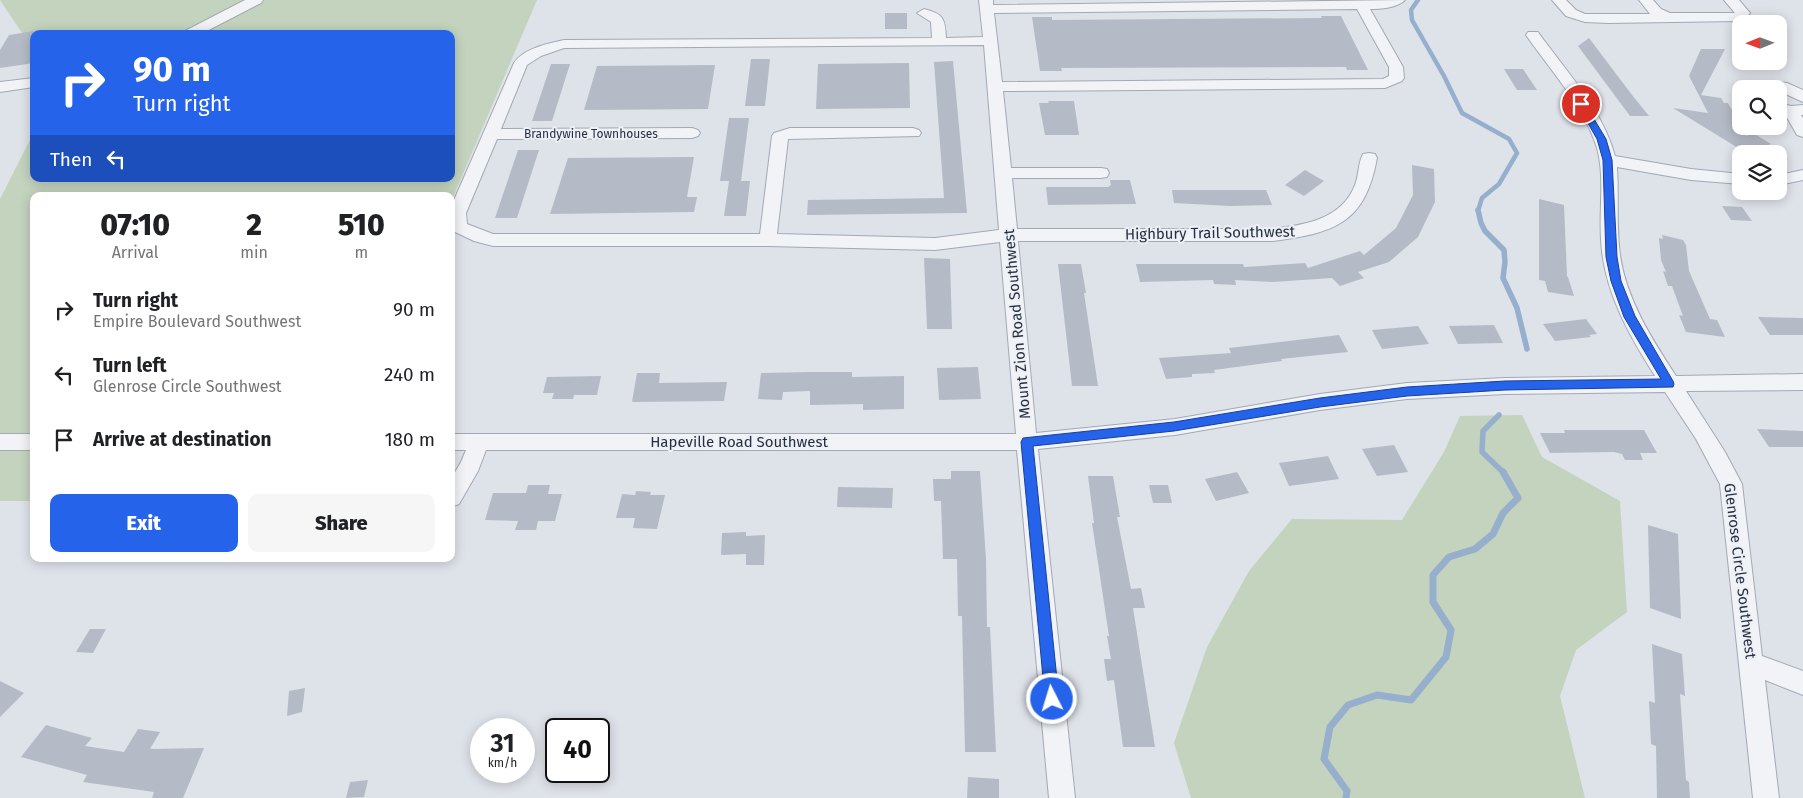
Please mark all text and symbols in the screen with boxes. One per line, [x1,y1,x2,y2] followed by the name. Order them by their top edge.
[1732,15,1788,70] north arrow
[1732,15,1787,200] map controls
[133,48,211,90] text: 90 m
[50,50,115,115] icon: right
[1732,80,1787,135] button: search
[1560,83,1602,125] pin
[133,90,230,117] text: Turn right
[1567,90,1595,118] icon: arrive
[524,127,658,141] street label: Brandywine Townhouses
[102,145,130,173] icon: left
[1732,145,1787,200] button: layers
[50,148,92,171] text: Then
[100,207,170,243] text: 07:10
[246,207,262,243] text: 2
[338,207,385,243] text: 510
[1125,223,1296,243] street label: Highbury Trail Southwest
[1000,228,1034,420] street label: Mount Zion Road Southwest
[112,243,159,262] text: Arrival
[240,243,268,262] text: min
[355,243,368,262] text: m
[93,289,178,312] text: Turn right
[50,296,78,324] icon: right
[393,298,435,321] text: 90 m
[93,312,301,331] text: Empire Boulevard Southwest
[93,354,167,377] text: Turn left
[50,361,78,389] icon: left
[384,363,435,386] text: 240 m
[93,377,282,396] text: Glenrose Circle Southwest
[50,426,78,454] icon: arrive
[93,428,272,451] text: Arrive at destination
[384,428,435,451] text: 180 m
[650,433,828,451] street label: Hapeville Road Southwest
[1720,482,1760,660] street label: Glenrose Circle Southwest
[50,494,238,552] button: Exit
[248,494,435,552] button: Share
[1025,672,1077,724] position arrow
[545,718,610,783] speed limit sign: 40
[490,729,515,759] text: 31
[488,756,517,770] text: km/h

